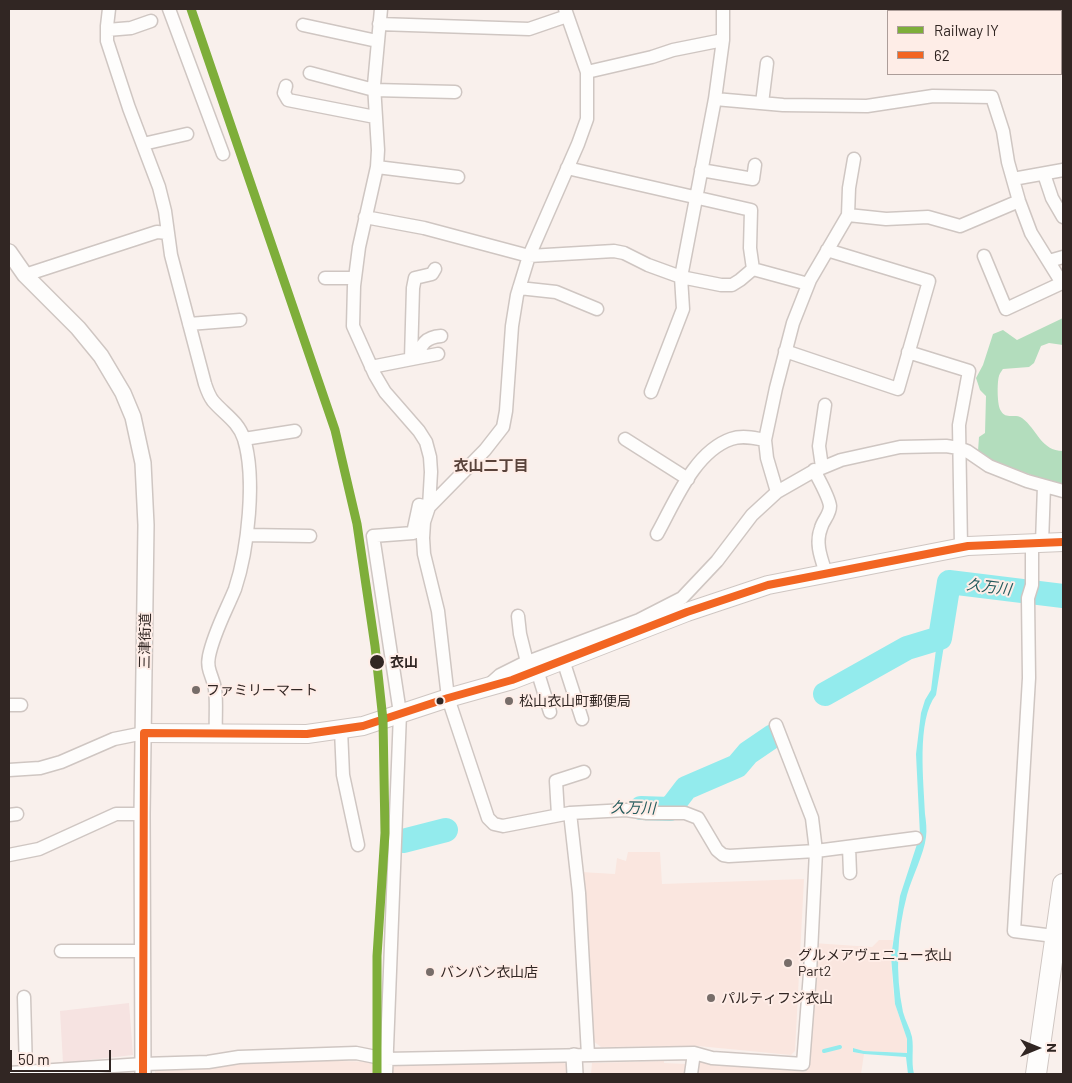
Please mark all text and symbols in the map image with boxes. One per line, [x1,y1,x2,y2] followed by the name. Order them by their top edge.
[887,10,1062,75] legend
[934,21,999,39] text: Railway IY
[934,46,950,64] text: 62
[454,457,528,475] district label: 衣山二丁目
[966,575,1012,599] water label: 久万川
[136,613,154,669] street label: 三津街道
[368,653,386,671] marker: 衣山
[390,654,418,670] place label: 衣山
[206,682,318,698] place label: ファミリーマート
[190,684,202,696] marker: ファミリーマート
[519,693,631,709] place label: 松山衣山町郵便局
[503,695,515,707] marker: 松山衣山町郵便局
[435,696,445,706] unlabelled marker
[610,799,656,817] water label: 久万川
[798,947,952,980] place label: グルメアヴェニュー衣山 Part2
[782,957,794,969] marker: グルメアヴェニュー衣山 Part2
[440,964,538,980] place label: バンバン衣山店
[424,966,436,978] marker: バンバン衣山店
[721,990,833,1006] place label: パルティフジ衣山
[705,992,717,1004] marker: パルティフジ衣山
[1012,1023,1062,1073] north arrow
[12,1040,114,1072] scale bar
[1044,1043,1061,1053] text: N
[18,1050,50,1068] text: 50 m

